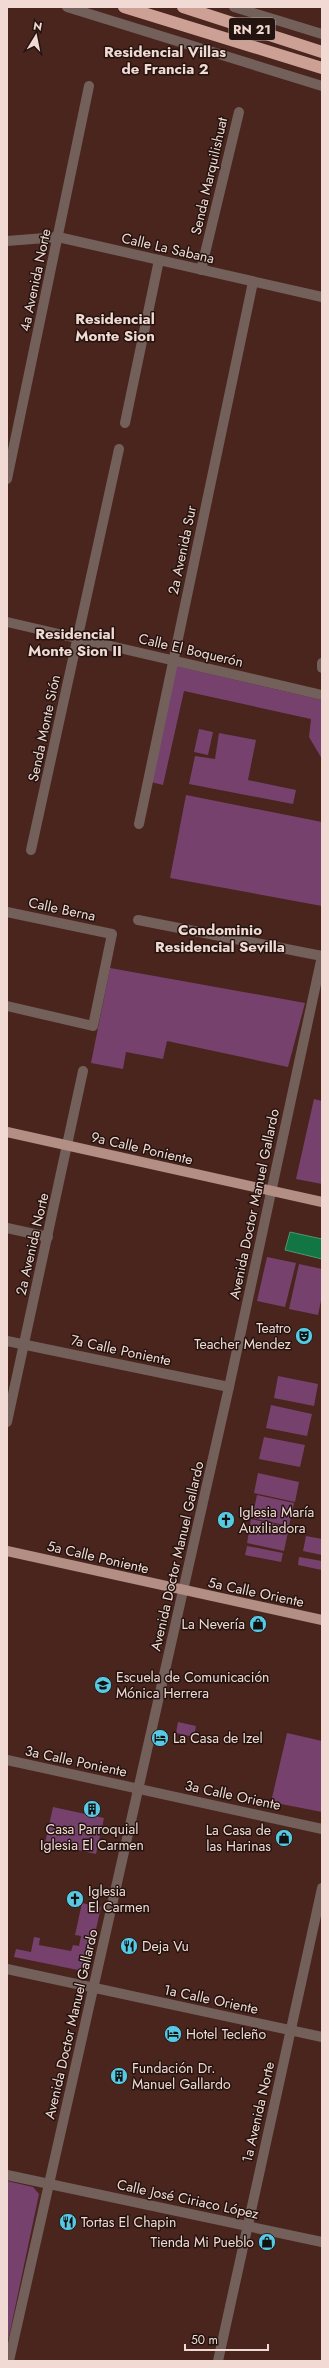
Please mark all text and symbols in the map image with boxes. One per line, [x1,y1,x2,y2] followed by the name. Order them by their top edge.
[16,16,56,56] north arrow
[32,18,43,35] text: N
[229,18,275,40] road number: RN 21
[104,41,226,80] district label: Residencial Villas de Francia 2
[186,115,232,237] street label: Senda Marquilishuat
[14,227,56,333] street label: 4a Avenida Norte
[120,228,216,268] street label: Calle La Sabana
[75,308,155,347] district label: Residencial Monte Sion
[163,504,201,596] street label: 2a Avenida Sur
[28,623,122,662] district label: Residencial Monte Sion II
[137,628,245,672] street label: Calle El Boquerón
[23,673,65,783] street label: Senda Monte Sión
[27,892,97,926] street label: Calle Berna
[155,919,285,958] district label: Condominio Residencial Sevilla
[224,1107,284,1301] street label: Avenida Doctor Manuel Gallardo
[89,1127,195,1169] street label: 9a Calle Poniente
[11,1191,53,1297] street label: 2a Avenida Norte
[194,1318,292,1354] place label: Teatro Teacher Mendez
[294,1326,314,1346] theatre icon: Teatro Teacher Mendez
[69,1330,173,1370] street label: 7a Calle Poniente
[145,1459,209,1653] street label: Avenida Doctor Manuel Gallardo
[239,1502,314,1538] place label: Iglesia María Auxiliadora
[216,1510,236,1530] church icon: Iglesia María Auxiliadora
[45,1536,151,1578] street label: 5a Calle Poniente
[206,1572,306,1612] street label: 5a Calle Oriente
[182,1614,245,1634] place label: La Nevería
[248,1614,268,1634] shop icon: La Nevería
[116,1667,269,1703] place label: Escuela de Comunicación Mónica Herrera
[93,1675,113,1695] school or university icon: Escuela de Comunicación Mónica Herrera
[150,1728,170,1748] hotel icon: La Casa de Izel
[173,1728,263,1748] place label: La Casa de Izel
[23,1740,129,1782] street label: 3a Calle Poniente
[183,1775,283,1815] street label: 3a Calle Oriente
[82,1799,102,1819] building icon: Casa Parroquial Iglesia El Carmen
[40,1819,144,1855] place label: Casa Parroquial Iglesia El Carmen
[206,1820,271,1856] place label: La Casa de las Harinas
[274,1828,294,1848] shop icon: La Casa de las Harinas
[88,1881,150,1917] place label: Iglesia El Carmen
[65,1889,85,1909] church icon: Iglesia El Carmen
[39,1927,103,2121] street label: Avenida Doctor Manuel Gallardo
[119,1936,139,1956] restaurant icon: Deja Vu
[142,1936,189,1956] place label: Deja Vu
[162,1979,260,2019] street label: 1a Calle Oriente
[163,2024,183,2044] hotel icon: Hotel Tecleño
[186,2024,266,2044] place label: Hotel Tecleño
[132,2058,231,2094] place label: Fundación Dr. Manuel Gallardo
[237,2060,279,2164] street label: 1a Avenida Norte
[109,2066,129,2086] building icon: Fundación Dr. Manuel Gallardo
[115,2174,261,2224] street label: Calle José Ciriaco López
[58,2212,78,2232] restaurant icon: Tortas El Chapin
[81,2212,176,2232] place label: Tortas El Chapin
[150,2232,254,2252] place label: Tienda Mi Pueblo
[257,2232,277,2252] shop icon: Tienda Mi Pueblo
[185,2326,268,2352] scale bar
[191,2331,218,2349] text: 50 m

